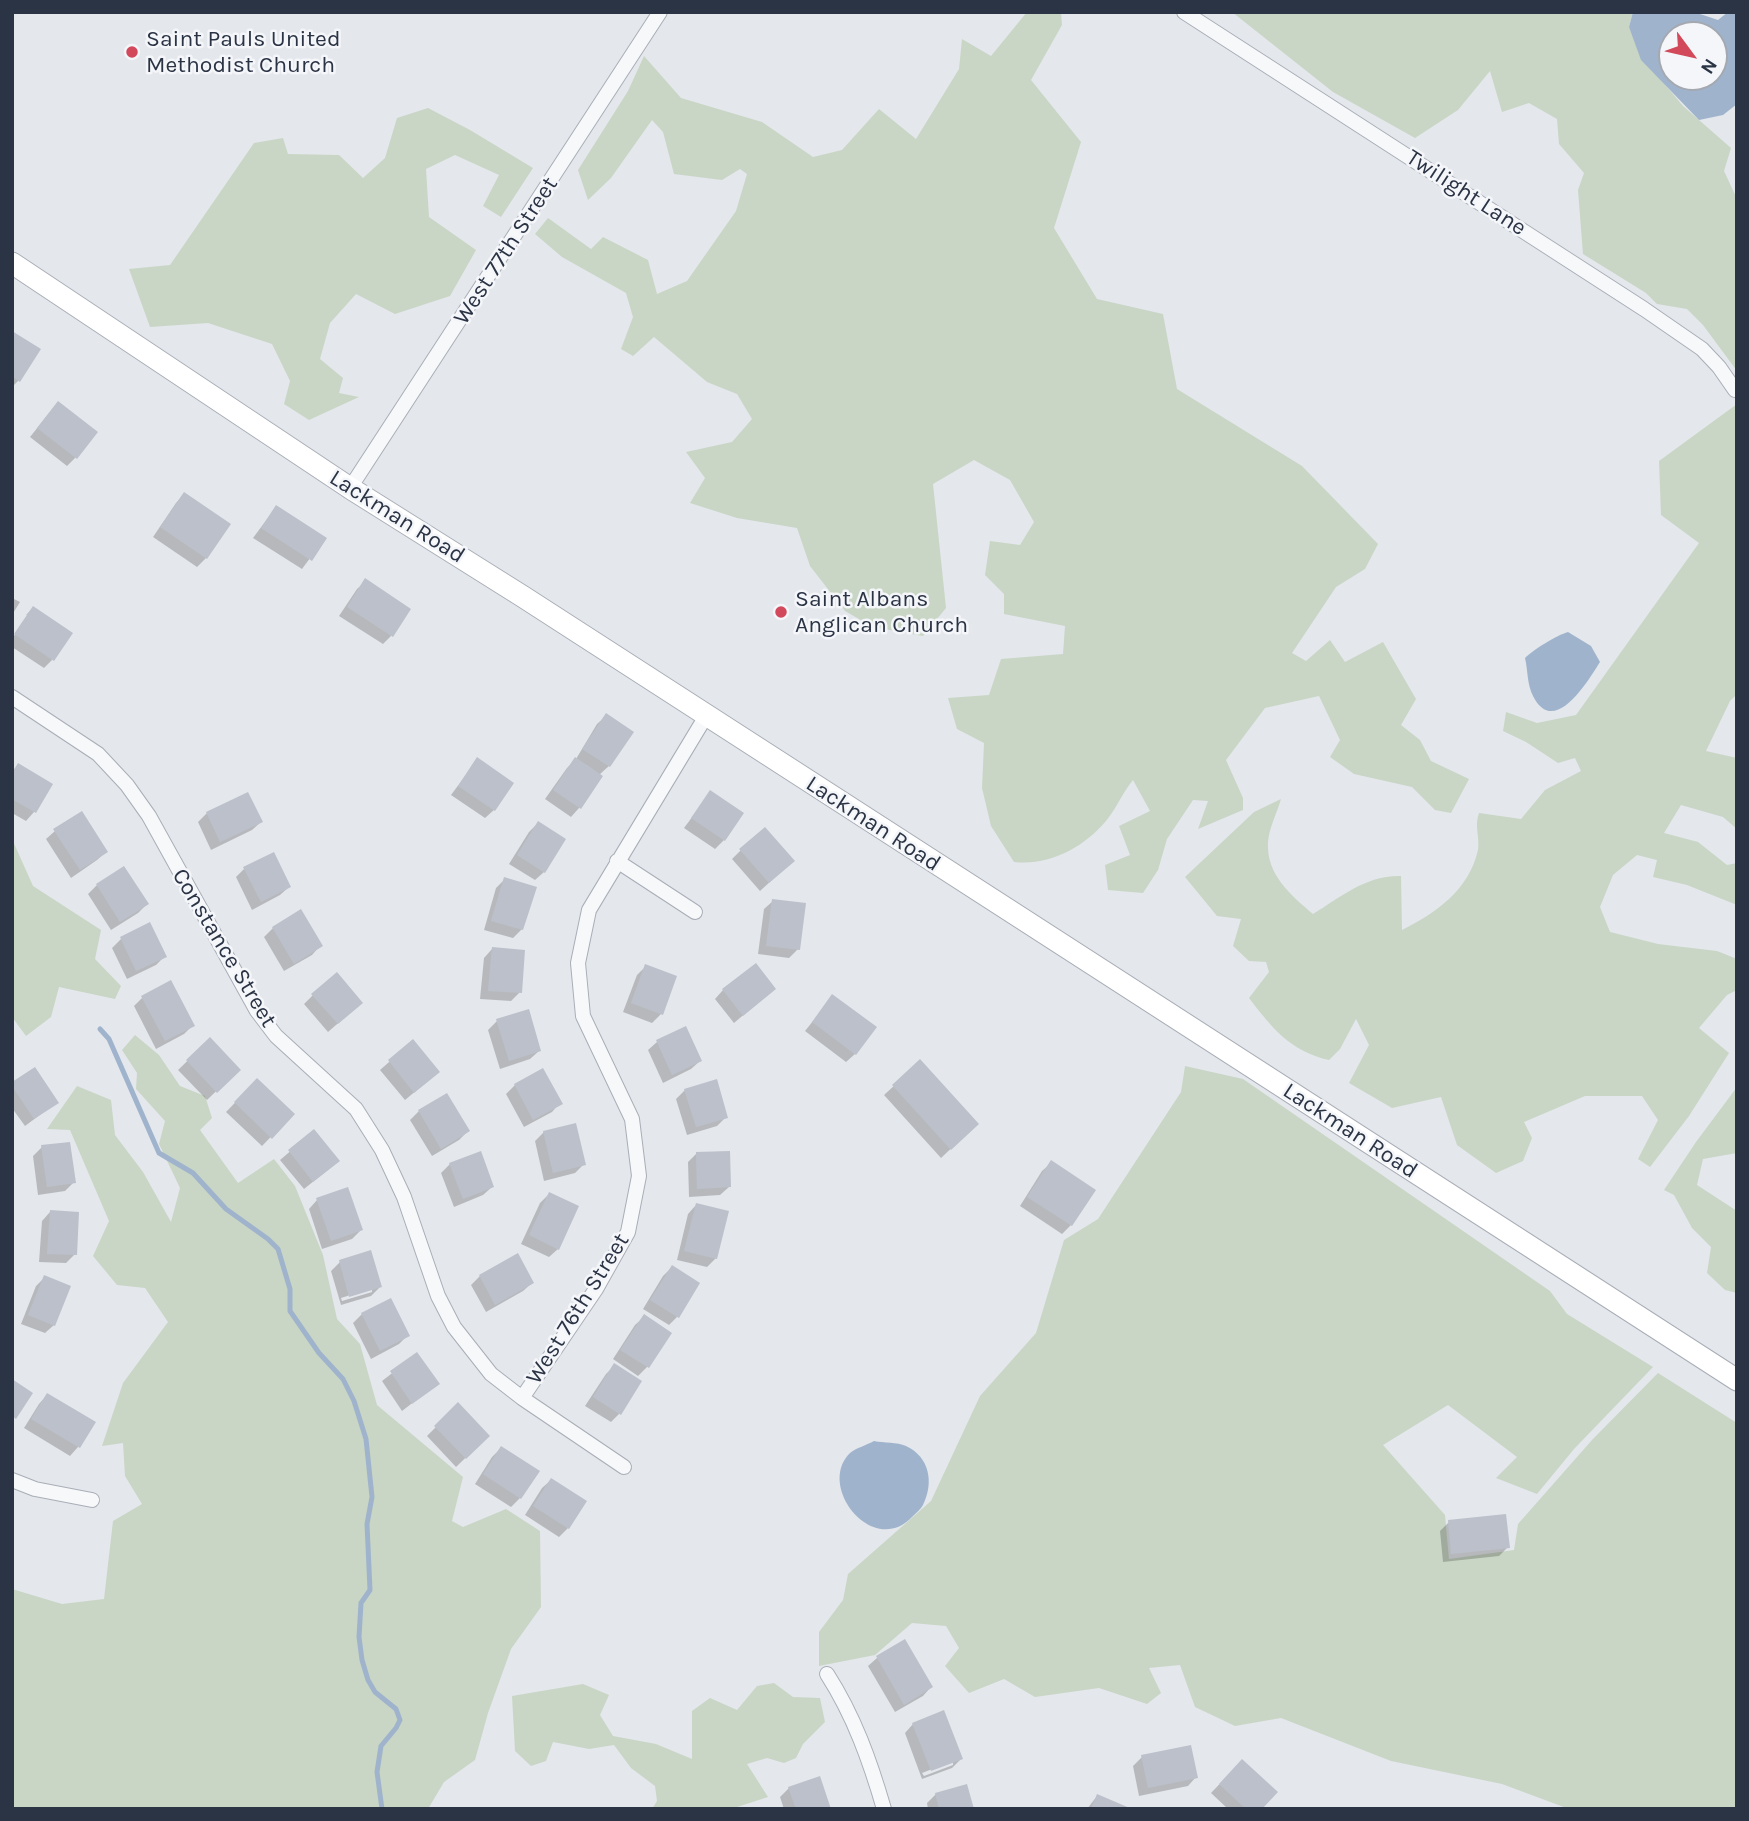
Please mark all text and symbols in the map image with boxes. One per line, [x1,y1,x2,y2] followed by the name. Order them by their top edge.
[1658,21,1728,91] north arrow
[146,25,341,79] place label: Saint Pauls United Methodist Church
[124,44,140,60] marker: Saint Pauls United Methodist Church
[1696,55,1722,78] text: N
[1401,144,1531,242] street label: Twilight Lane
[448,172,564,330] street label: West 77th Street
[324,464,470,570] street label: Lackman Road
[795,585,968,639] place label: Saint Albans Anglican Church
[773,604,789,620] marker: Saint Albans Anglican Church
[801,770,945,878] street label: Lackman Road
[166,864,282,1032] street label: Constance Street
[1278,1077,1422,1185] street label: Lackman Road
[520,1228,636,1390] street label: West 76th Street

